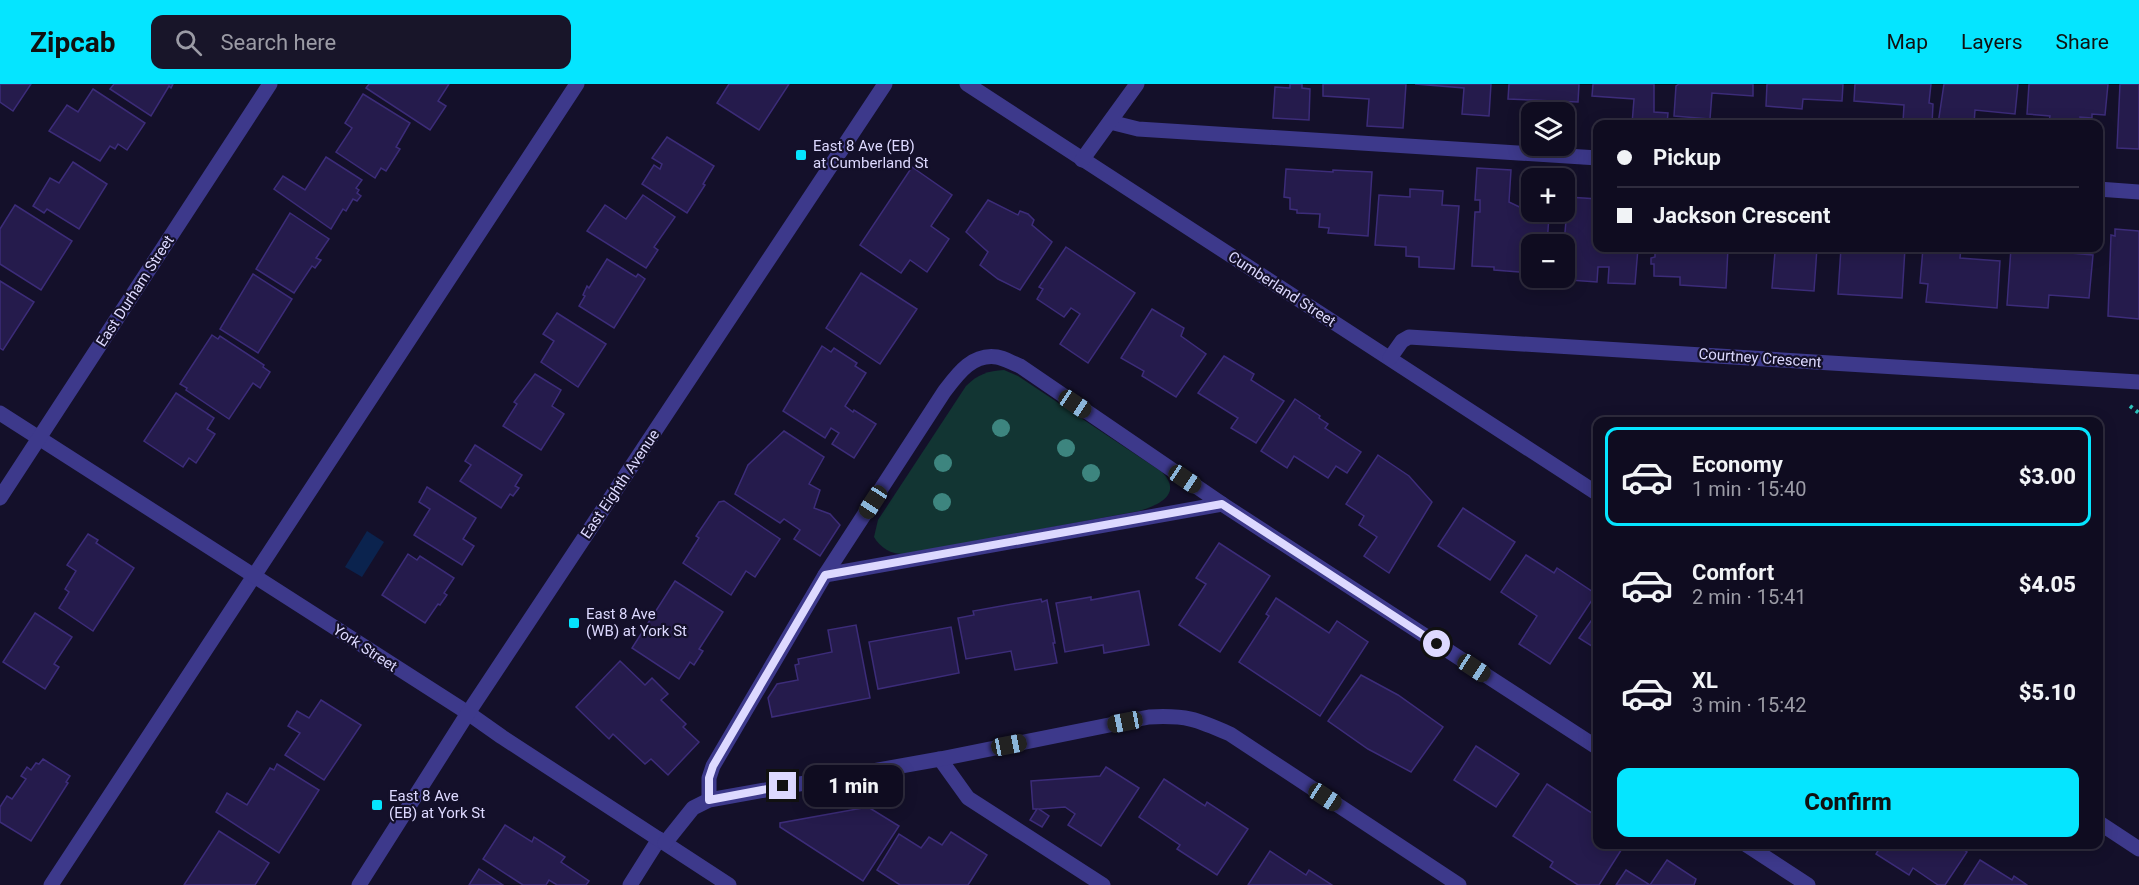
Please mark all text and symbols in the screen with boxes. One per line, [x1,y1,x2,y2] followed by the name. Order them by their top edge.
[151,15,571,69] search box
[30,26,115,59] text: Zipcab
[172,26,205,59] icon: search
[220,30,336,55] text: Search here
[1886,30,1928,54] text: Map
[1961,30,2022,54] text: Layers
[2055,30,2109,54] text: Share
[1521,102,1575,288] map controls
[1521,102,1575,156] button: layers
[813,137,929,172] place label: East 8 Ave (EB) at Cumberland St
[1653,145,1721,170] text: Pickup
[794,148,808,162] marker: East 8 Ave (EB) at Cumberland St
[1521,168,1575,222] button: +
[1653,203,1830,228] text: Jackson Crescent
[92,232,178,350] street label: East Durham Street
[1521,234,1575,288] button: −
[1225,248,1339,330] street label: Cumberland Street
[1698,345,1822,371] street label: Courtney Crescent
[1055,386,1095,422] car
[577,426,663,542] street label: East Eighth Avenue
[1620,450,1674,504] icon: car
[1692,452,1783,477] text: Economy
[1165,461,1205,497] car
[2019,464,2076,489] text: $3.00
[1692,477,1807,501] text: 1 min · 15:40
[856,482,890,522] car
[1620,558,1674,612] icon: car
[1692,560,1774,585] text: Comfort
[2019,572,2076,597] text: $4.05
[1692,585,1807,609] text: 2 min · 15:41
[586,605,687,640] place label: East 8 Ave (WB) at York St
[567,616,581,630] marker: East 8 Ave (WB) at York St
[329,621,401,675] street label: York Street
[1423,630,1450,657] route start
[1454,651,1494,685] car
[1620,666,1674,720] icon: car
[1692,668,1718,693] text: XL
[2019,680,2076,705] text: $5.10
[1692,693,1807,717] text: 3 min · 15:42
[1106,710,1144,734] car
[990,733,1028,757] car
[804,765,903,807] callout: 1 min
[1617,768,2079,837] button: Confirm
[769,772,796,799] route end
[828,774,879,798] text: 1 min
[1305,780,1345,814] car
[389,787,485,822] place label: East 8 Ave (EB) at York St
[370,798,384,812] marker: East 8 Ave (EB) at York St

